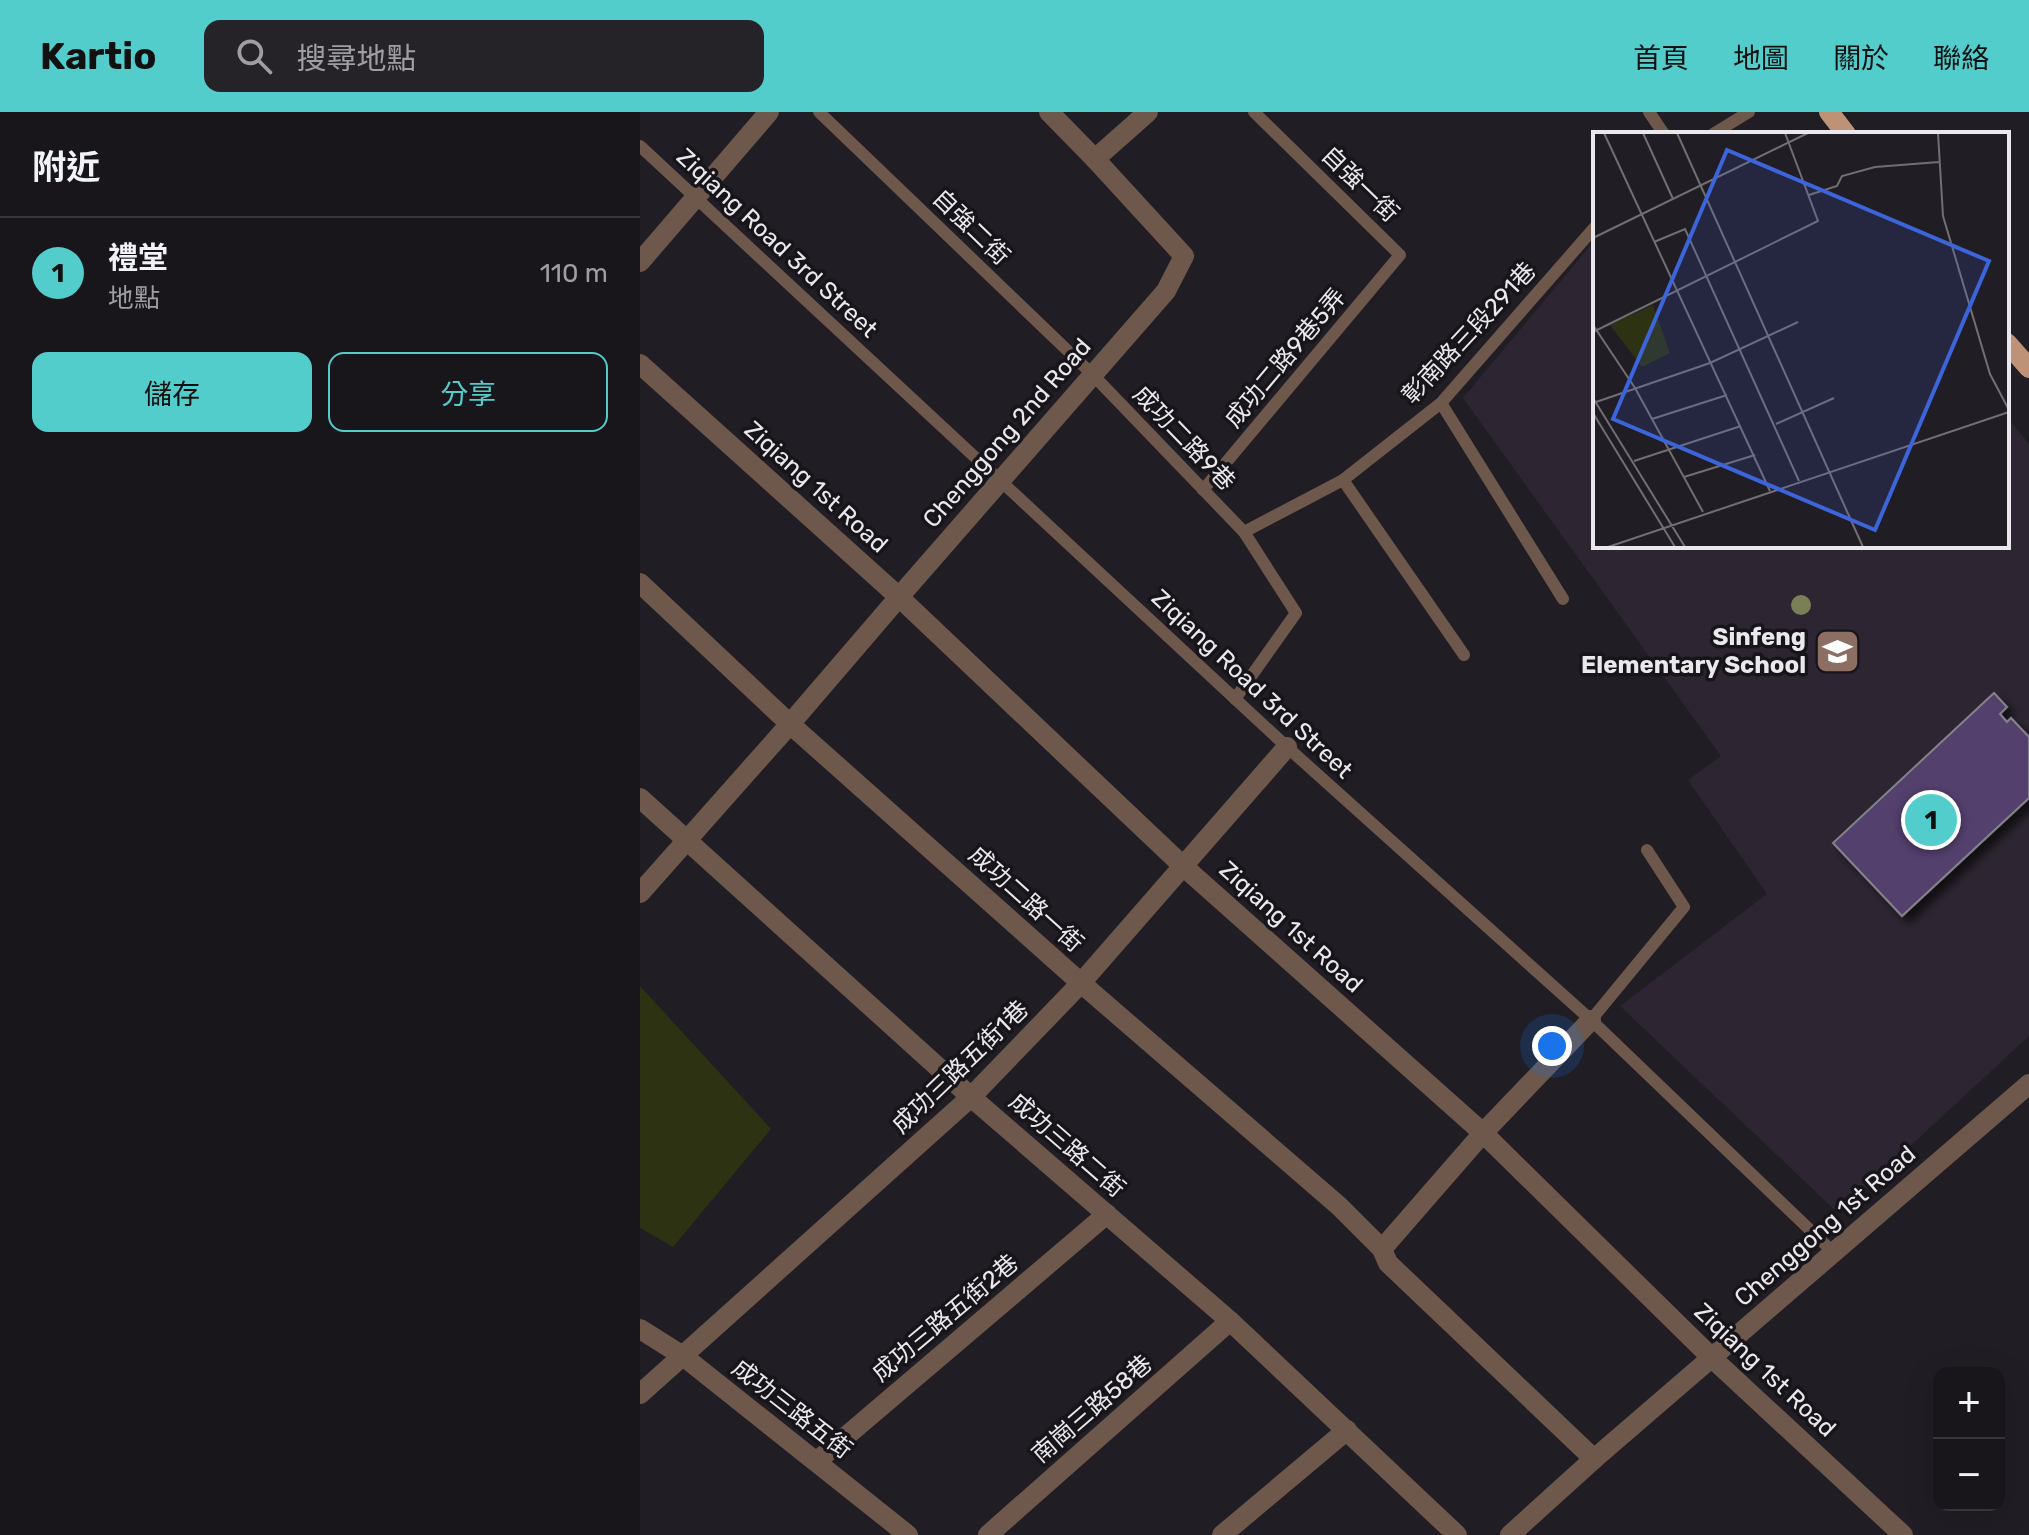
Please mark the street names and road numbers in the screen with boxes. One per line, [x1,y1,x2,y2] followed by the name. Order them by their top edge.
[1316,141,1404,227] street label: 自強一街
[671,143,883,343] street label: Ziqiang Road 3rd Street
[927,184,1015,270] street label: 自強二街
[1396,257,1542,409] street label: 彰南路三段291巷
[1219,283,1351,433] street label: 成功二路9巷5弄
[917,333,1097,533] street label: Chenggong 2nd Road
[1127,380,1241,496] street label: 成功二路9巷
[739,415,893,559] street label: Ziqiang 1st Road
[1146,584,1358,784] street label: Ziqiang Road 3rd Street
[963,840,1089,958] street label: 成功二路一街
[1214,855,1368,999] street label: Ziqiang 1st Road
[886,995,1034,1139] street label: 成功三路五街1巷
[1003,1087,1131,1203] street label: 成功三路二街
[1729,1140,1921,1312] street label: Chenggong 1st Road
[866,1249,1024,1387] street label: 成功三路五街2巷
[1689,1297,1841,1443] street label: Ziqiang 1st Road
[1026,1349,1158,1469] street label: 南崗三路58巷
[727,1354,857,1464] street label: 成功三路五街

